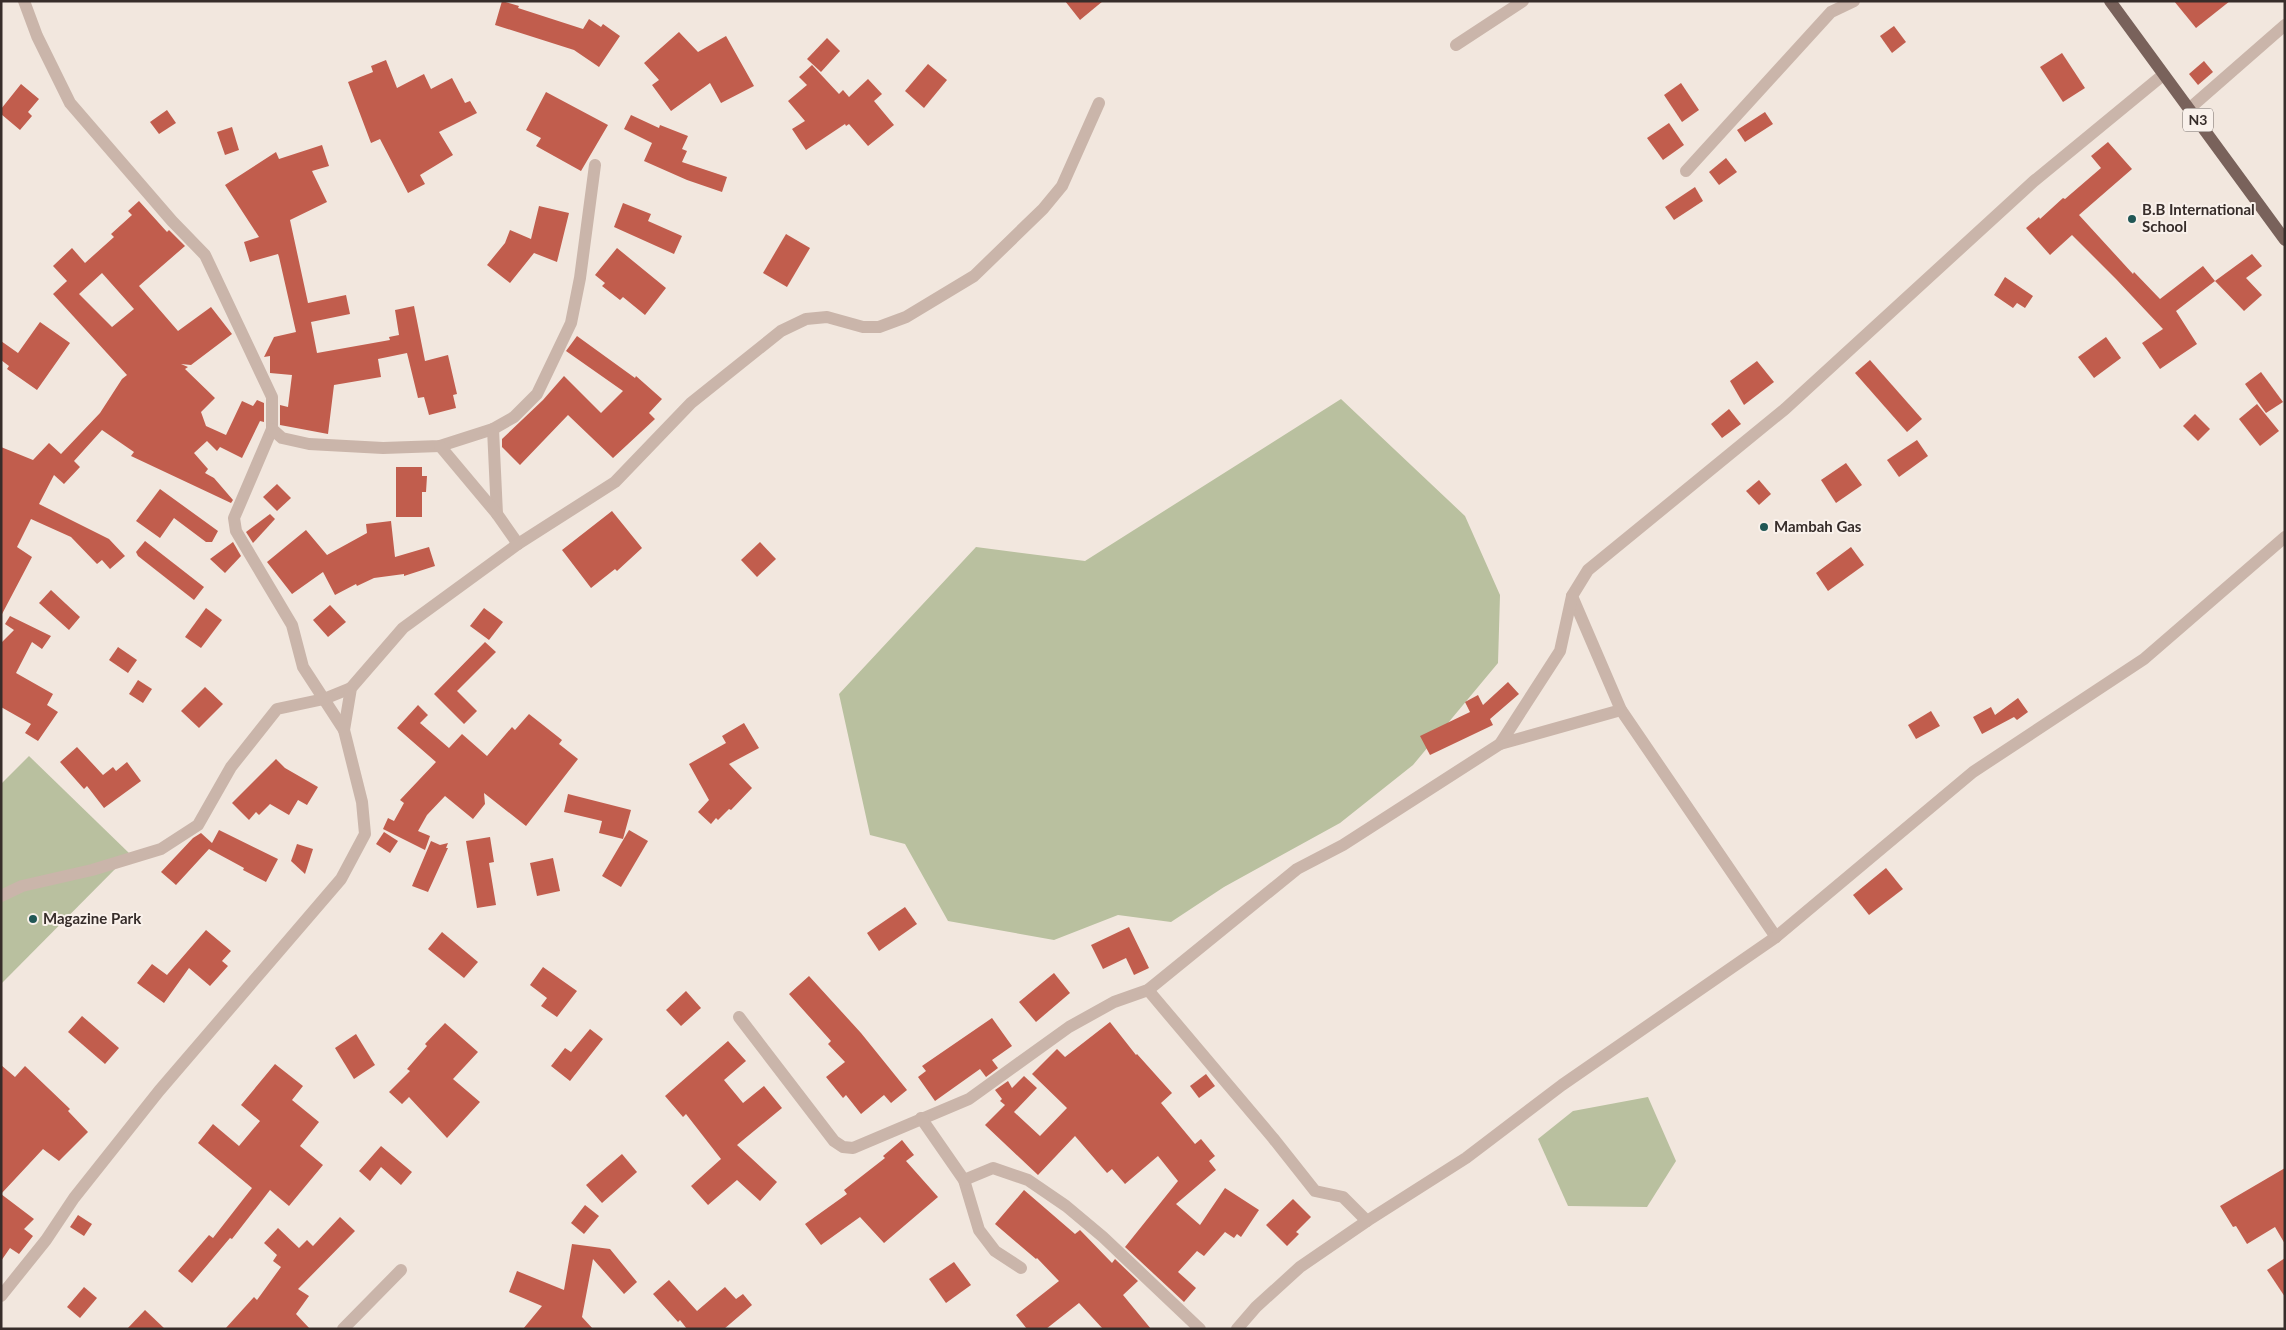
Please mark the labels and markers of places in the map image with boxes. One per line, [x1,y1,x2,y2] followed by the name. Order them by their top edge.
[2142,200,2255,235] place label: B.B International School
[2126,213,2138,225] marker: B.B International School
[1774,517,1862,535] place label: Mambah Gas
[1758,521,1770,533] marker: Mambah Gas
[43,909,142,927] place label: Magazine Park
[27,913,39,925] marker: Magazine Park

